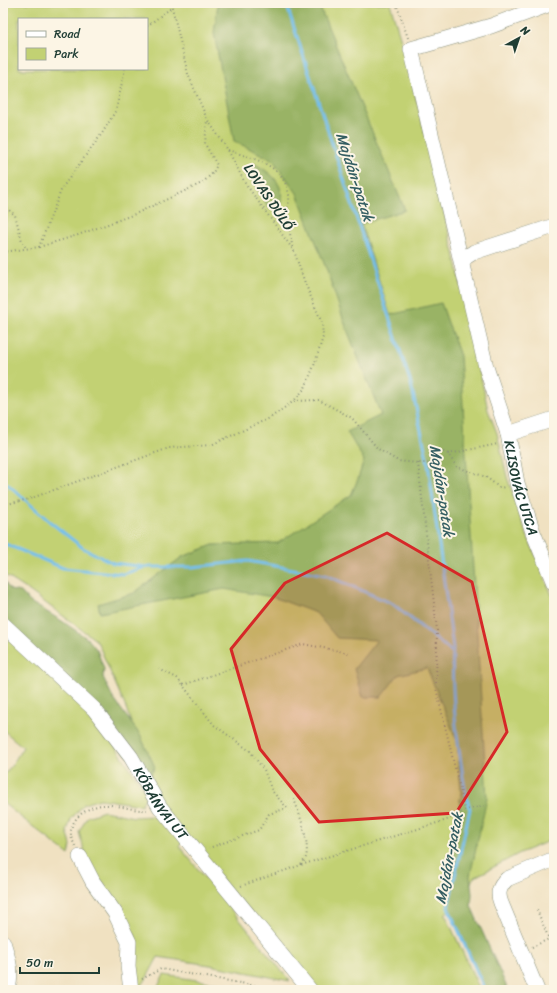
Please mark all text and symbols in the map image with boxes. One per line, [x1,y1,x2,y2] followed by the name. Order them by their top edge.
[18,18,148,70] legend
[499,18,539,58] north arrow
[515,20,534,41] text: N
[54,23,81,45] text: Road
[54,43,79,65] text: Park
[328,129,382,226] water label: Majdán-patak
[237,158,301,236] street label: LOVAS DŰLŐ
[496,438,545,539] street label: KLISOVÁC UTCA
[422,443,462,540] water label: Majdán-patak
[126,762,195,847] street label: KŐBÁNYAI ÚT
[427,809,471,906] water label: Majdán-patak
[20,949,99,975] scale bar
[26,952,53,974] text: 50 m

